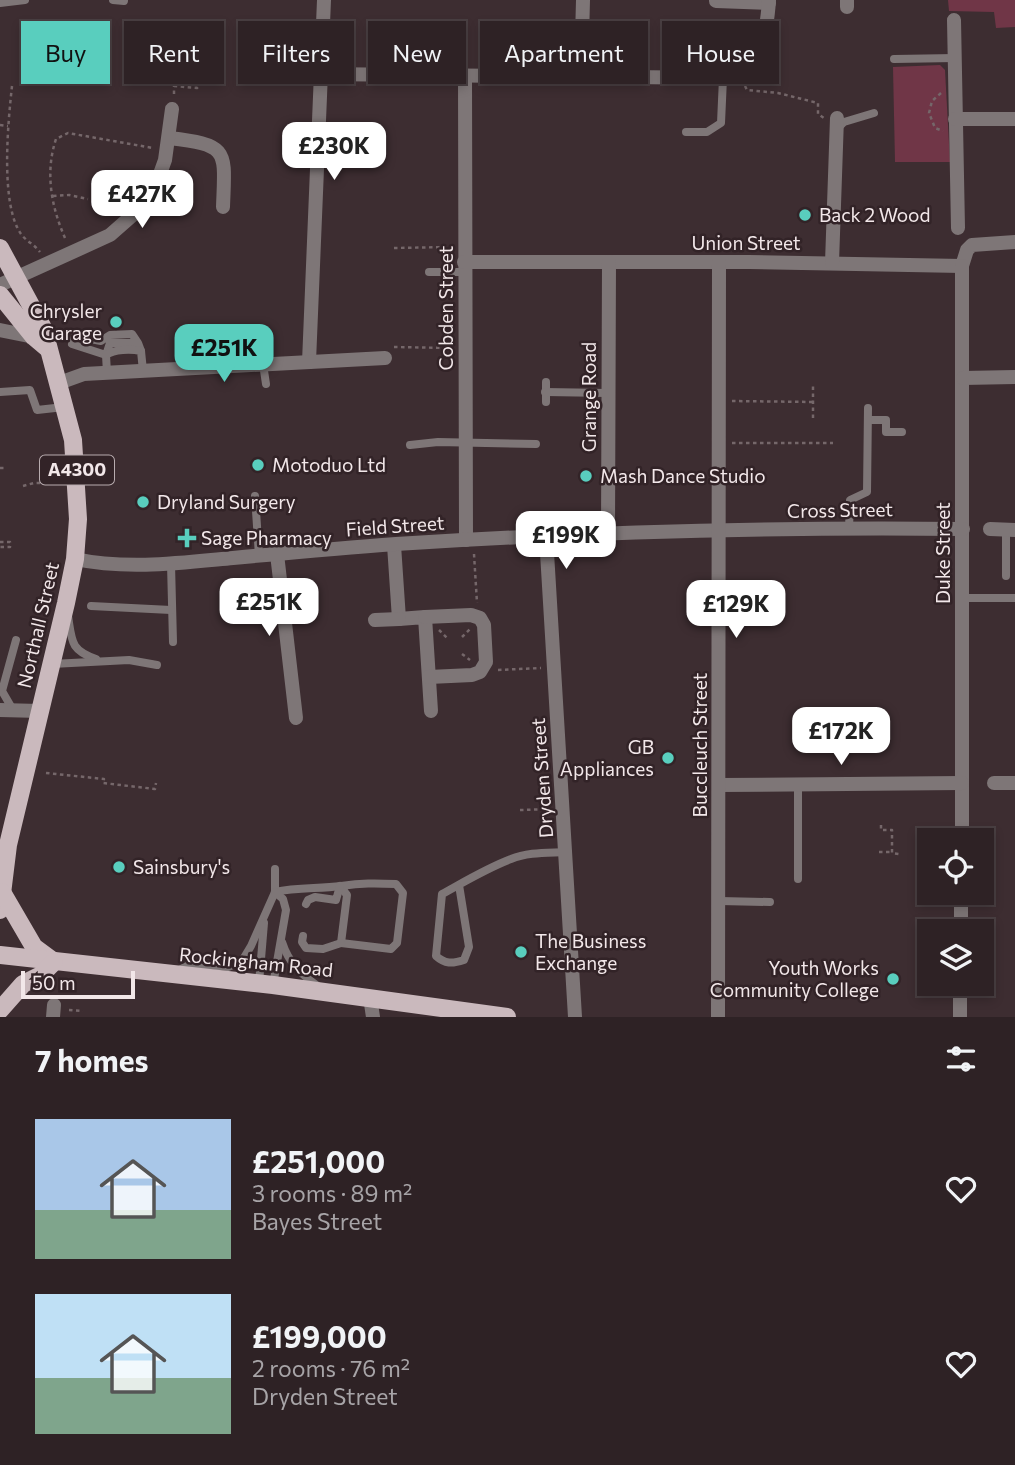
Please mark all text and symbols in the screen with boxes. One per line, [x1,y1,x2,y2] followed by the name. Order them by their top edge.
[21,21,110,84] chip: Buy
[124,21,224,84] chip: Rent
[238,21,354,84] chip: Filters
[368,21,466,84] chip: New
[480,21,648,84] chip: Apartment
[662,21,779,84] chip: House
[285,122,383,182] pin: £230K
[298,131,370,159] text: £230K
[93,170,191,230] pin: £427K
[107,179,177,207] text: £427K
[819,203,930,226] place label: Back 2 Wood
[797,207,813,223] marker: Back 2 Wood
[691,231,801,254] street label: Union Street
[434,245,457,370] street label: Cobden Street
[30,299,102,344] place label: Chrysler Garage
[108,314,124,330] marker: Chrysler Garage
[175,324,273,384] pin: £251K
[191,333,257,361] text: £251K
[577,342,600,452] street label: Grange Road
[272,453,386,476] place label: Motoduo Ltd
[40,456,114,484] road number: A4300
[250,457,266,473] marker: Motoduo Ltd
[600,464,766,487] place label: Mash Dance Studio
[578,468,594,484] marker: Mash Dance Studio
[157,490,296,513] place label: Dryland Surgery
[135,494,151,510] marker: Dryland Surgery
[787,497,893,522] street label: Cross Street
[931,502,954,604] street label: Duke Street
[345,511,445,540] street label: Field Street
[517,512,615,571] pin: £199K
[532,520,600,548] text: £199K
[201,526,332,549] place label: Sage Pharmacy
[179,530,195,546] marker: Sage Pharmacy
[12,559,63,690] street label: Northall Street
[220,578,318,638] pin: £251K
[687,580,785,640] pin: £129K
[236,587,302,615] text: £251K
[702,589,770,617] text: £129K
[688,672,711,817] street label: Buccleuch Street
[792,708,890,767] pin: £172K
[808,716,874,744] text: £172K
[526,717,557,839] street label: Dryden Street
[560,735,654,780] place label: GB Appliances
[660,750,676,766] marker: GB Appliances
[917,828,994,996] map controls
[917,828,994,905] button: locate
[133,855,230,878] place label: Sainsbury's
[111,859,127,875] marker: Sainsbury's
[917,919,994,996] button: layers
[535,929,646,974] place label: The Business Exchange
[178,942,334,981] street label: Rockingham Road
[513,944,529,960] marker: The Business Exchange
[710,956,879,1001] place label: Youth Works Community College
[21,968,135,1000] scale bar
[32,971,76,994] text: 50 m
[885,971,901,987] marker: Youth Works Community College
[942,1040,980,1078] icon: filters
[35,1041,148,1078] text: 7 homes
[252,1142,385,1179] text: £251,000
[91,1147,175,1231] icon: home
[942,1170,980,1208] icon: heart
[252,1179,412,1207] text: 3 rooms · 89 m²
[252,1207,382,1235] text: Bayes Street
[252,1317,387,1354] text: £199,000
[91,1322,175,1406] icon: home
[942,1345,980,1383] icon: heart
[252,1354,410,1382] text: 2 rooms · 76 m²
[252,1382,398,1410] text: Dryden Street

